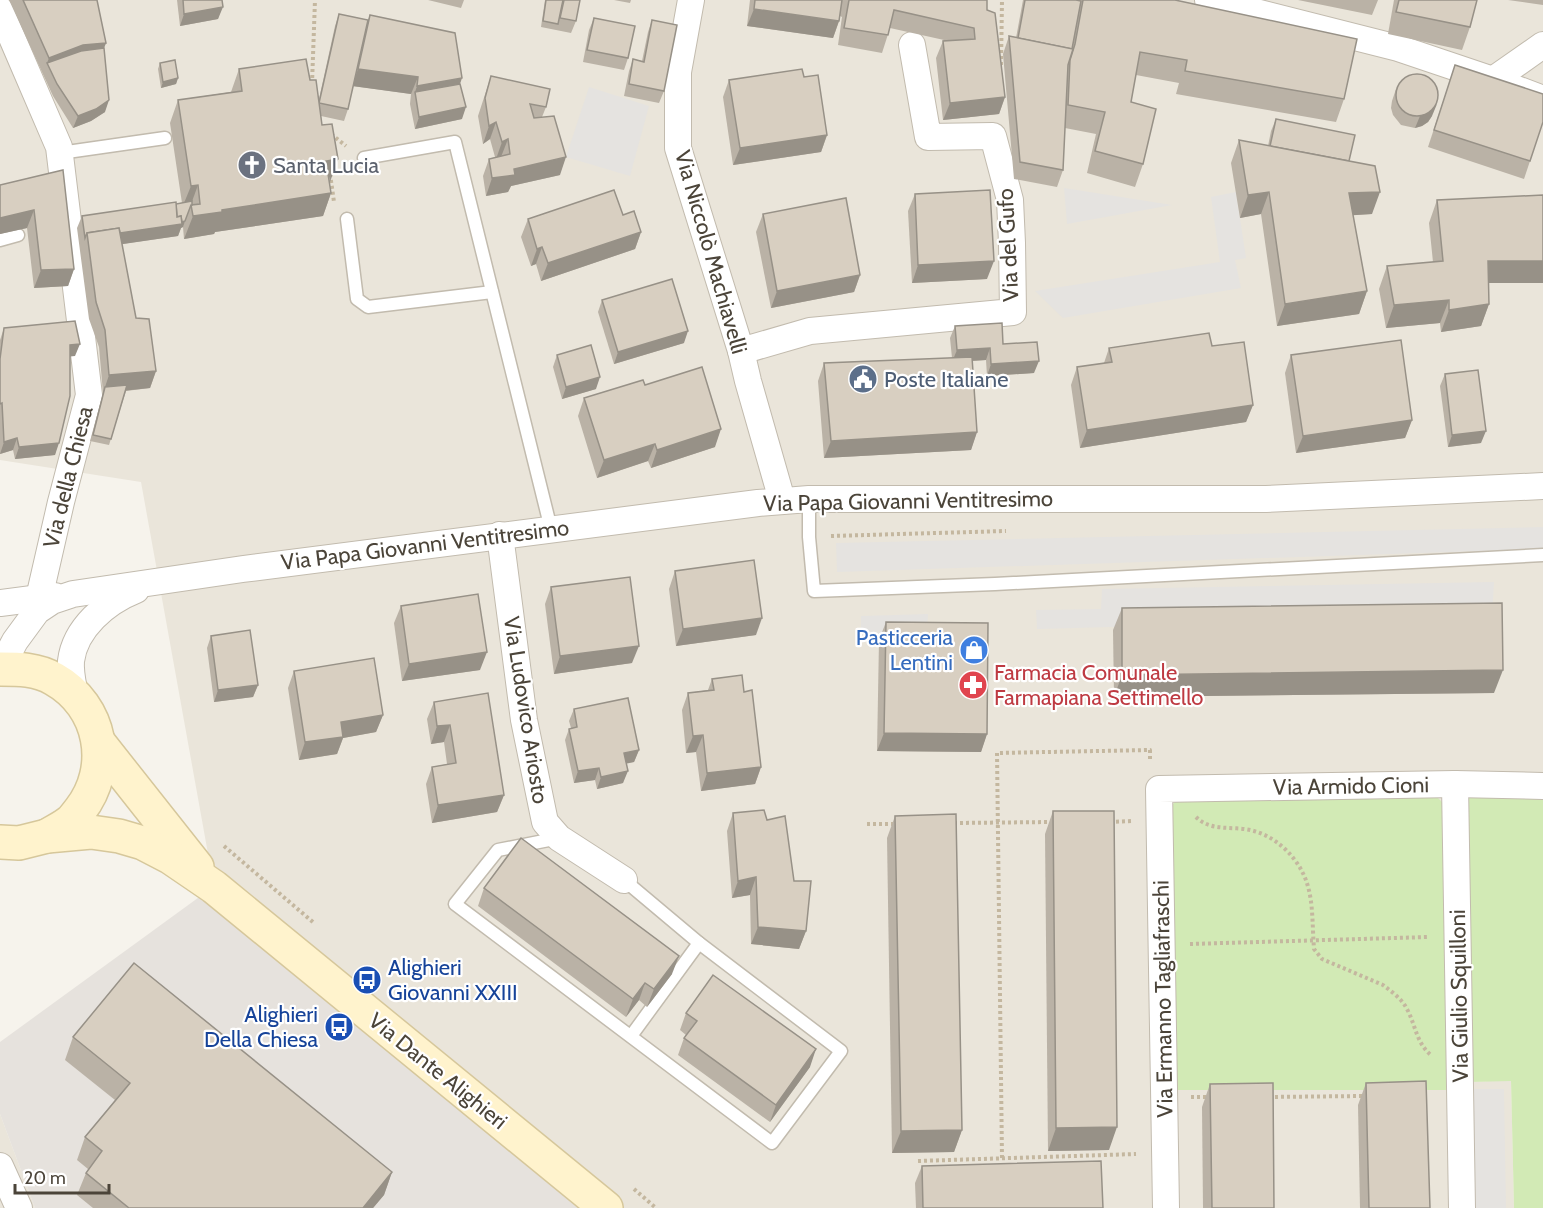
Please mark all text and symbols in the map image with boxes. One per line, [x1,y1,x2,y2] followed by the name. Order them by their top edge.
[669,147,753,357] street label: Via Niccolò Machiavelli
[236,149,268,181] church icon: Santa Lucia
[273,152,380,179] place label: Santa Lucia
[992,188,1024,302] street label: Via del Gufo
[847,363,879,395] public building icon: Poste Italiane
[884,366,1008,393] place label: Poste Italiane
[37,403,99,551] street label: Via della Chiesa
[763,485,1053,517] street label: Via Papa Giovanni Ventitresimo
[279,514,571,576] street label: Via Papa Giovanni Ventitresimo
[498,614,554,806] street label: Via Ludovico Ariosto
[856,624,953,676] place label: Pasticceria Lentini
[958,634,990,666] shop icon: Pasticceria Lentini
[994,659,1203,711] place label: Farmacia Comunale Farmapiana Settimello
[957,669,989,701] pharmacy icon: Farmacia Comunale Farmapiana Settimello
[1273,771,1429,801] street label: Via Armido Cioni
[1147,880,1179,1118] street label: Via Ermanno Tagliafraschi
[1444,909,1474,1083] street label: Via Giulio Squilloni
[388,954,518,1006] place label: Alighieri Giovanni XXIII
[351,964,383,996] bus stop icon: Alighieri Giovanni XXIII
[204,1001,318,1053] place label: Alighieri Della Chiesa
[363,1007,513,1135] street label: Via Dante Alighieri
[323,1011,355,1043] bus stop icon: Alighieri Della Chiesa
[15,1157,110,1195] scale bar
[24,1167,66,1189] text: 20 m

